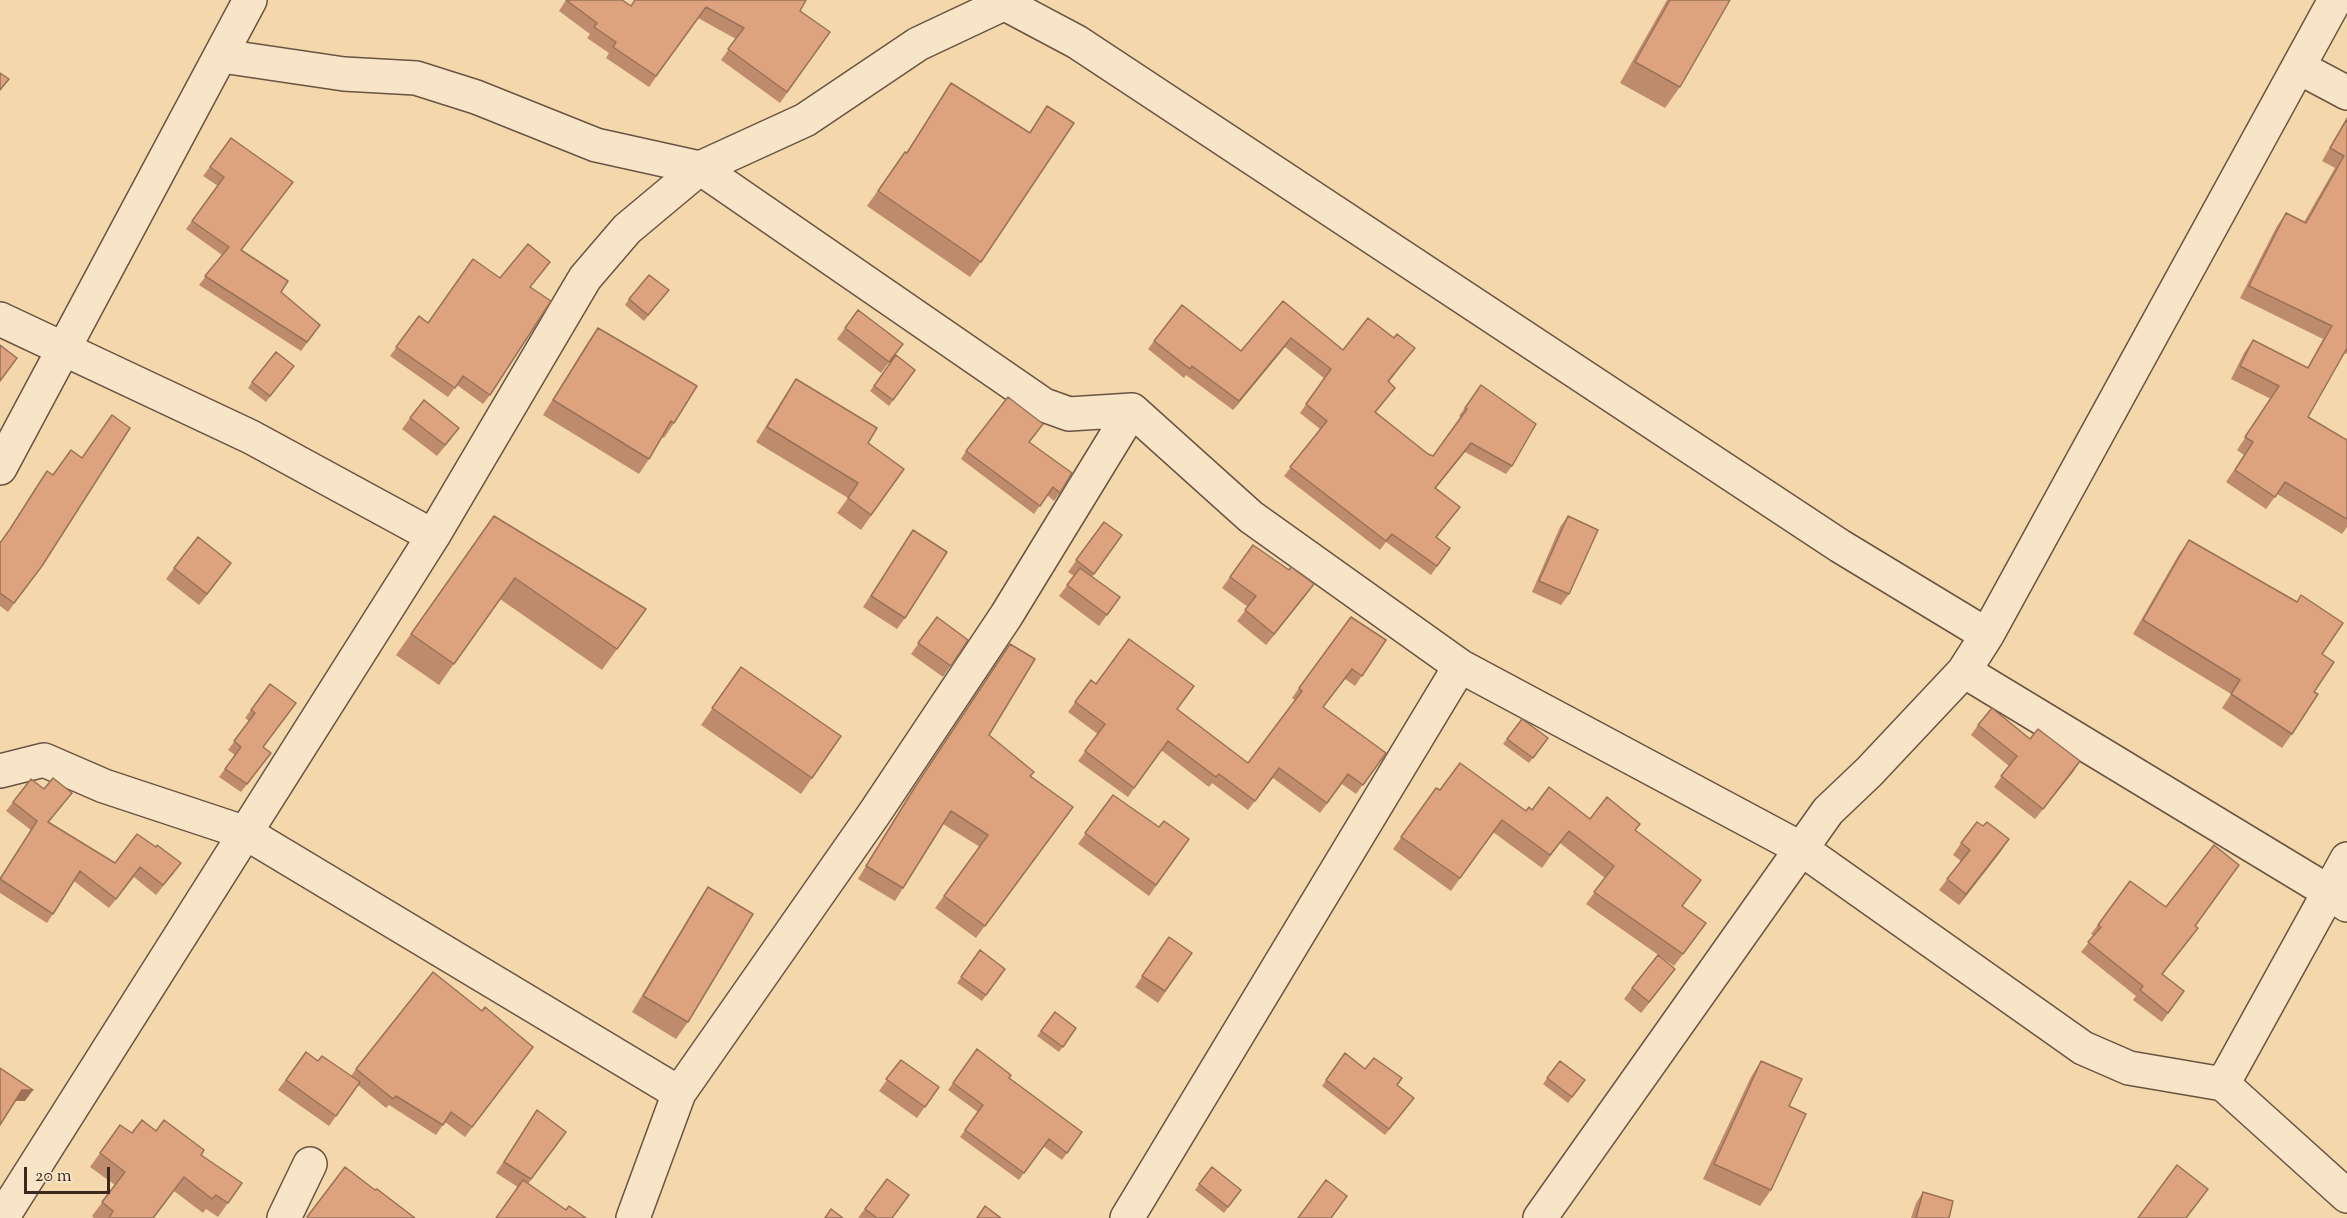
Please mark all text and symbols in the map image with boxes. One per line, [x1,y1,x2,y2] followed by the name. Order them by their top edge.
[27,1155,112,1193] scale bar
[35,1164,72,1190] text: 20 m

